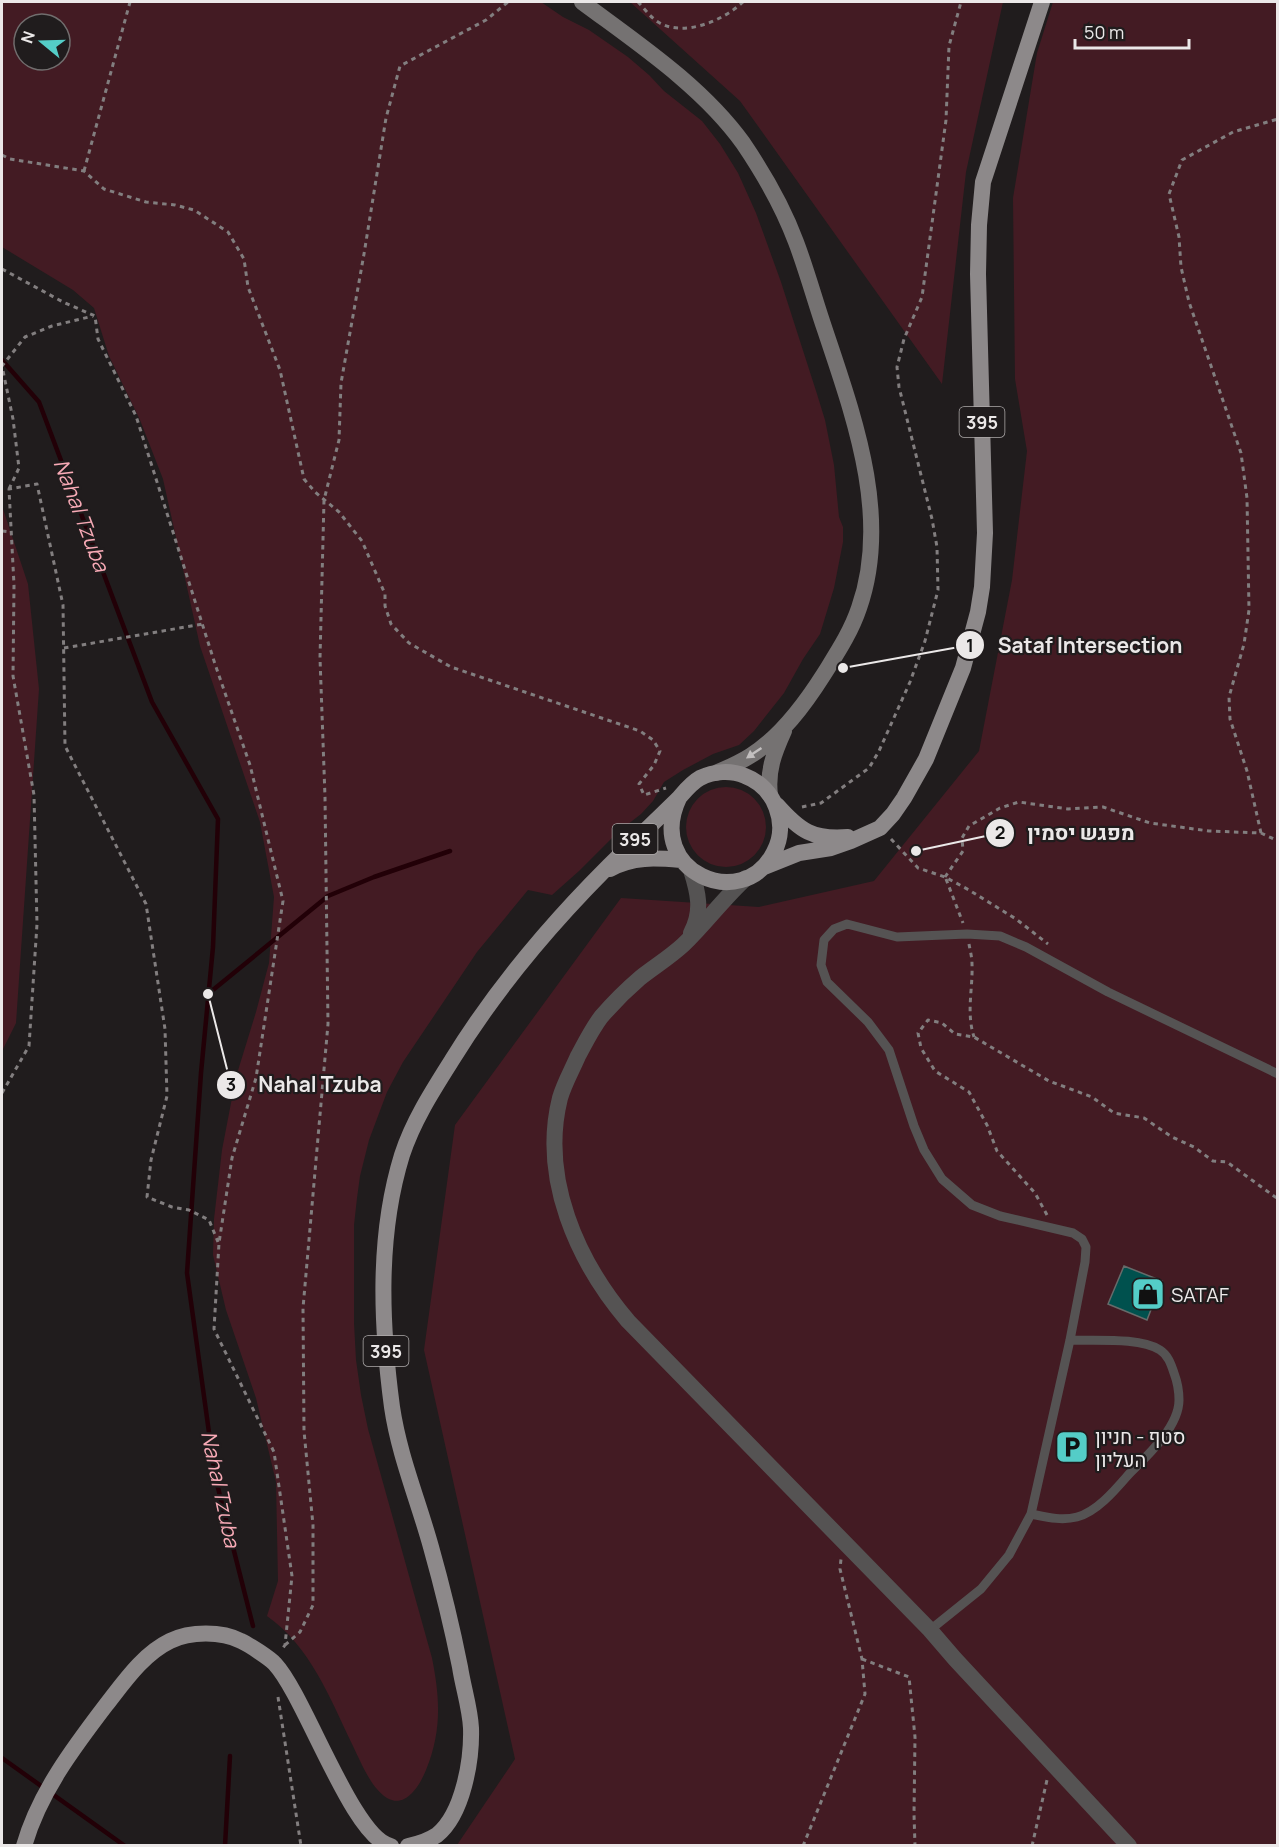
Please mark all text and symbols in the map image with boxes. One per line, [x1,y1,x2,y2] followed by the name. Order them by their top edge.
[12,12,72,72] north arrow
[1075,12,1189,50] scale bar
[1084,20,1124,44] text: 50 m
[16,28,40,46] text: N
[960,407,1004,437] road number: 395
[48,455,117,576] water label: Nahal Tzuba
[955,626,1194,665] callout: Sataf Intersection
[998,631,1182,659] text: Sataf Intersection
[966,633,974,657] text: 1
[746,747,762,758] one-way arrow
[985,813,1146,852] callout: מפגש יסמין
[1027,818,1135,846] text: מפגש יסמין
[995,820,1005,844] text: 2
[612,824,658,854] road number: 395
[216,1065,394,1104] callout: Nahal Tzuba
[258,1070,382,1098] text: Nahal Tzuba
[226,1072,236,1096] text: 3
[1130,1276,1166,1312] shop icon: SATAF
[1171,1281,1229,1308] place label: SATAF
[364,1336,408,1366] road number: 395
[1095,1423,1185,1473] place label: סטף - חניון העליון
[195,1428,247,1551] water label: Nahal Tzuba
[1054,1429,1090,1465] parking icon: סטף - חניון העליון

